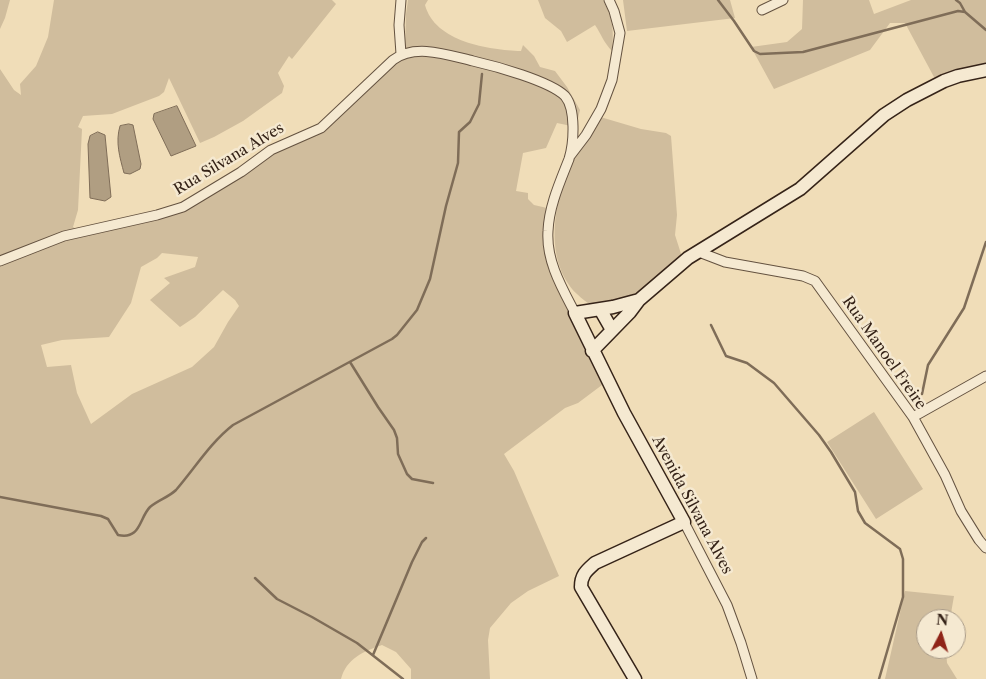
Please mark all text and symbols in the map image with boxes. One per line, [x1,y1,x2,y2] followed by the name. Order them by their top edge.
[171,119,287,199] street label: Rua Silvana Alves
[838,293,930,413] street label: Rua Manoel Freire
[648,433,736,577] street label: Avenida Silvana Alves
[916,609,966,659] north arrow
[935,611,949,630] text: N

